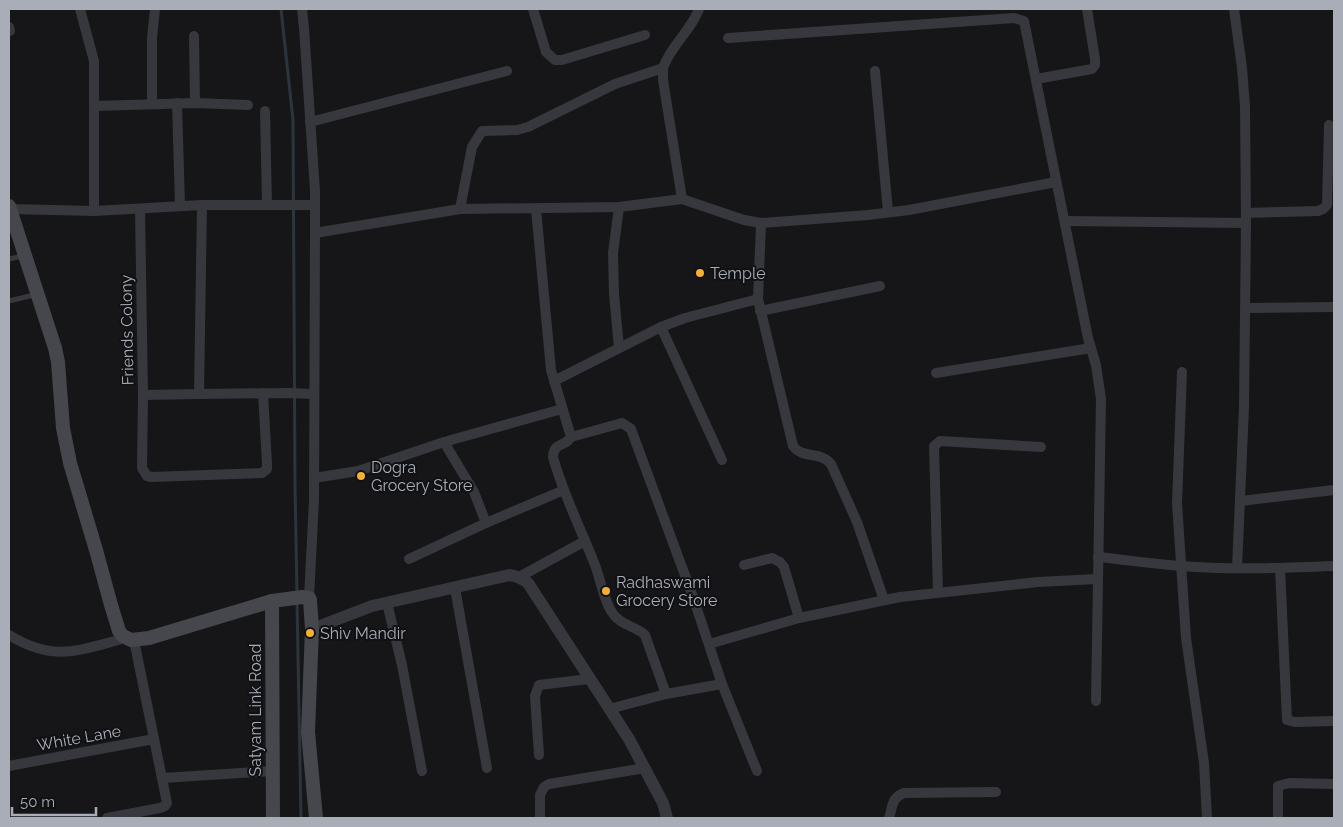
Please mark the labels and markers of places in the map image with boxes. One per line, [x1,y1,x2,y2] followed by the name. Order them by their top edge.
[710,264,766,283] place label: Temple
[694,267,706,279] marker: Temple
[371,458,472,495] place label: Dogra Grocery Store
[355,470,367,482] marker: Dogra Grocery Store
[616,573,717,610] place label: Radhaswami Grocery Store
[600,585,612,597] marker: Radhaswami Grocery Store
[320,624,406,643] place label: Shiv Mandir
[304,627,316,639] marker: Shiv Mandir

